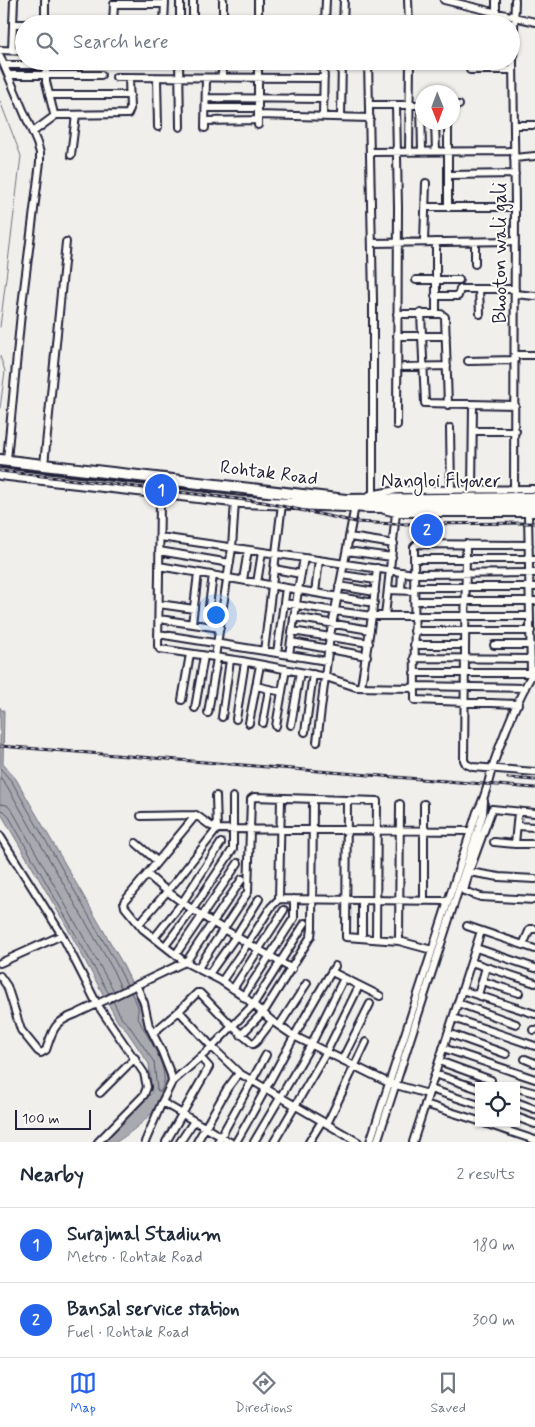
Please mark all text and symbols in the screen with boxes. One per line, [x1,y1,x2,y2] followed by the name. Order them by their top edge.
[15,15,520,70] search box
[33,29,61,57] icon: search
[73,30,169,55] text: Search here
[415,85,460,130] north arrow
[488,182,514,324] street label: Bhooton wali gali
[219,455,319,491] street label: Rohtak Road
[381,469,501,496] street label: Nangloi Flyover
[145,471,177,509] pin: 1
[411,511,443,549] pin: 2
[203,602,229,628] your location
[475,1082,520,1127] map controls
[475,1082,520,1127] button: locate
[15,1107,91,1130] scale bar
[22,1110,60,1128] text: 100 m
[20,1161,84,1189] text: Nearby
[457,1164,515,1185] text: 2 results
[67,1222,221,1247] text: Surajmal Stadium
[32,1235,40,1256] text: 1
[472,1235,515,1256] text: 180 m
[67,1247,202,1268] text: Metro · Rohtak Road
[67,1297,240,1322] text: Bansal service station
[32,1310,40,1331] text: 2
[472,1310,515,1331] text: 300 m
[67,1322,189,1343] text: Fuel · Rohtak Road
[69,1369,97,1417] tab: Map
[235,1369,293,1417] tab: Directions
[431,1369,466,1417] tab: Saved

